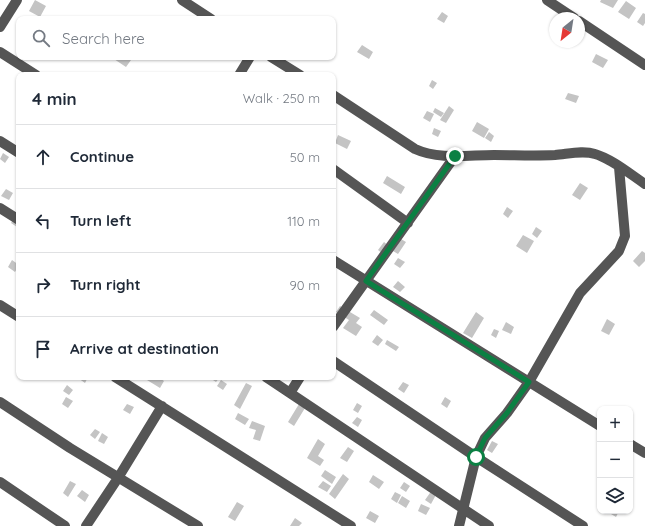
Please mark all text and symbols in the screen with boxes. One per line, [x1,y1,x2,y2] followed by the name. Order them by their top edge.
[549,12,585,48] north arrow
[16,16,336,60] search box
[30,27,52,49] icon: search
[62,29,145,48] text: Search here
[32,88,77,109] text: 4 min
[243,90,320,106] text: Walk · 250 m
[32,146,54,168] icon: ahead
[70,147,134,166] text: Continue
[446,147,464,165] route end
[290,149,320,165] text: 50 m
[32,210,54,232] icon: left
[70,211,132,230] text: Turn left
[287,213,320,229] text: 110 m
[32,274,54,296] icon: right
[70,275,141,294] text: Turn right
[290,277,320,293] text: 90 m
[32,338,54,360] icon: arrive
[70,339,219,358] text: Arrive at destination
[597,406,633,514] map controls
[597,406,633,442] button: +
[597,442,633,478] button: −
[467,448,485,466] route start
[597,478,633,514] button: layers

